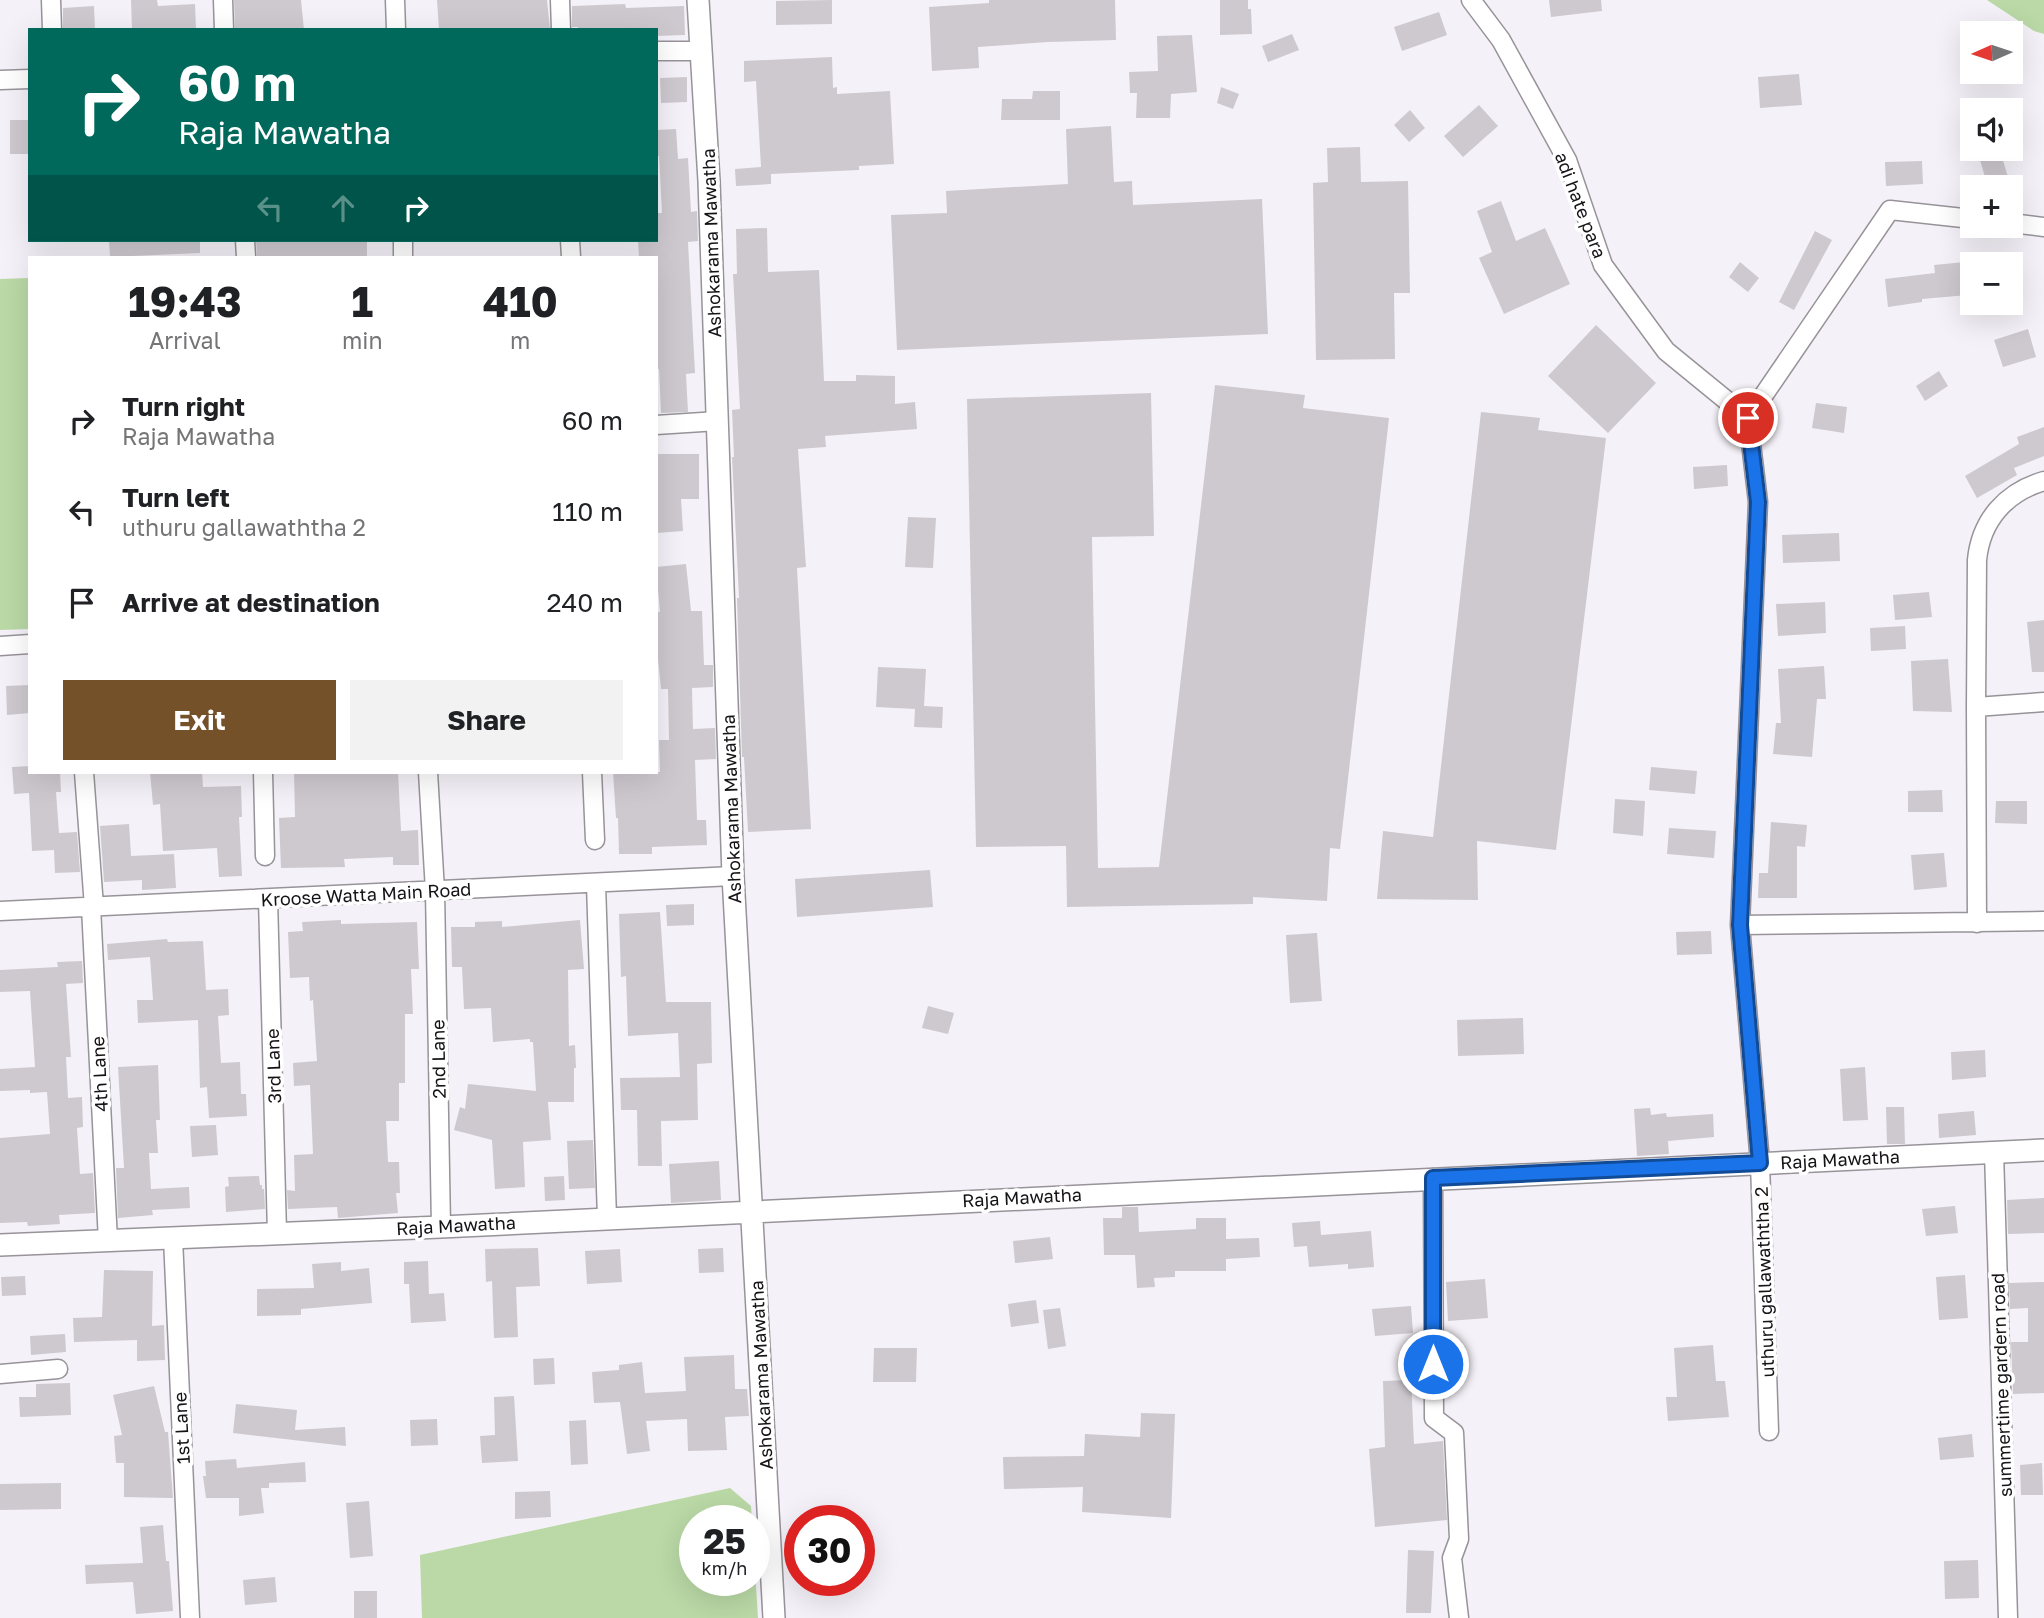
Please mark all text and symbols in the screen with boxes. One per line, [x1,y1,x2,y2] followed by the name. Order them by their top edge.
[1960,21,2023,84] north arrow
[1960,21,2023,315] map controls
[178,53,296,112] text: 60 m
[63,56,154,147] icon: right
[1960,98,2023,161] button: sound
[178,113,391,151] text: Raja Mawatha
[697,148,725,338] street label: Ashokarama Mawatha
[1551,149,1611,261] street label: adi hate para
[1960,175,2023,238] button: +
[251,189,289,227] icon: left
[324,189,362,227] icon: ahead
[397,189,435,227] icon: right
[1960,252,2023,315] button: −
[128,276,242,326] text: 19:43
[351,276,373,326] text: 1
[483,276,558,326] text: 410
[149,326,221,354] text: Arrival
[342,326,383,354] text: min
[510,326,530,354] text: m
[1718,388,1778,448] pin
[122,391,245,422] text: Turn right
[1729,399,1767,437] icon: arrive
[63,402,101,440] icon: right
[562,405,623,436] text: 60 m
[122,422,275,450] text: Raja Mawatha
[122,482,230,513] text: Turn left
[63,493,101,531] icon: left
[552,496,623,527] text: 110 m
[122,513,366,541] text: uthuru gallawaththa 2
[63,584,101,622] icon: arrive
[122,587,380,618] text: Arrive at destination
[546,587,623,618] text: 240 m
[63,680,336,760] button: Exit
[350,680,623,760] button: Share
[717,714,745,904] street label: Ashokarama Mawatha
[260,877,472,911] street label: Kroose Watta Main Road
[426,1019,450,1099] street label: 2nd Lane
[261,1028,285,1104] street label: 3rd Lane
[86,1036,112,1112] street label: 4th Lane
[1780,1145,1900,1173] street label: Raja Mawatha
[962,1183,1082,1211] street label: Raja Mawatha
[1750,1186,1778,1378] street label: uthuru gallawaththa 2
[396,1211,516,1239] street label: Raja Mawatha
[1986,1273,2016,1497] street label: summertime gardern road
[745,1280,777,1470] street label: Ashokarama Mawatha
[1396,1327,1470,1401] position arrow
[168,1391,194,1465] street label: 1st Lane
[784,1505,875,1596] speed limit sign: 30
[703,1520,746,1562] text: 25
[702,1557,747,1579] text: km/h

